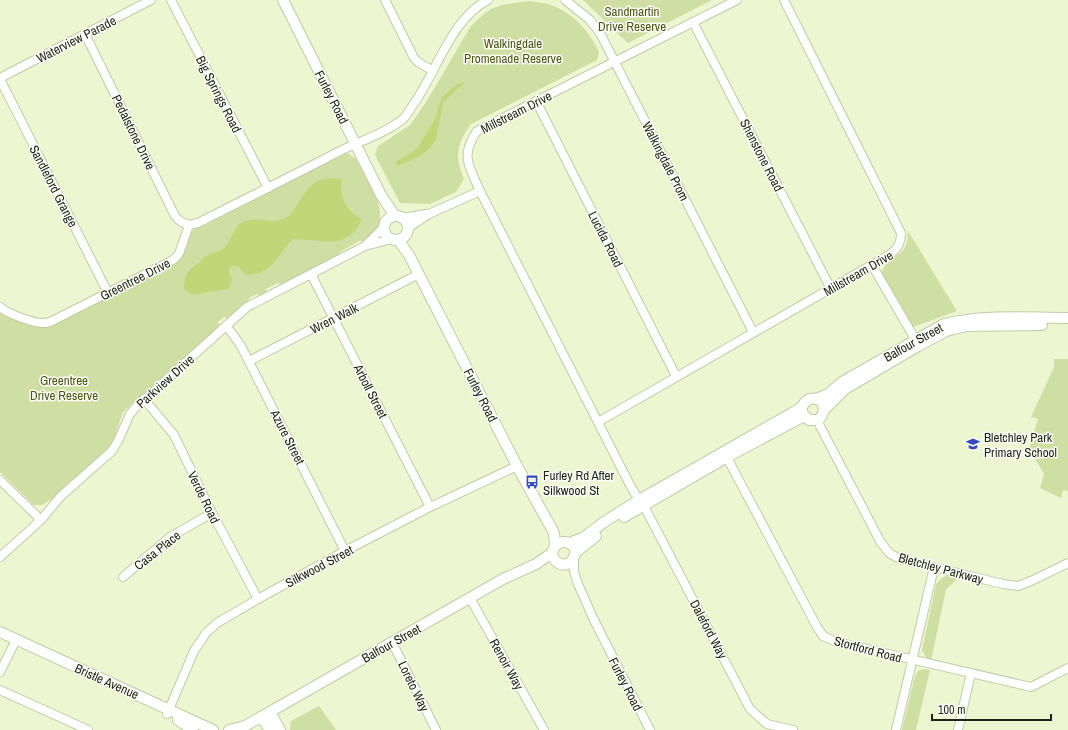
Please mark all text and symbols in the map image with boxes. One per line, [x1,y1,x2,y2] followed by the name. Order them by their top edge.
[598,3,666,35] park label: Sandmartin Drive Reserve
[33,12,119,67] street label: Waterview Parade
[464,35,562,67] park label: Walkingdale Promenade Reserve
[192,53,245,136] street label: Big Springs Road
[311,68,352,127] street label: Furley Road
[478,87,555,138] street label: Millstream Drive
[108,92,159,173] street label: Pedalstone Drive
[736,116,787,195] street label: Shenstone Road
[638,119,693,204] street label: Walkingdale Prom
[26,142,82,230] street label: Sandleford Grange
[584,208,627,270] street label: Lucida Road
[820,247,896,300] street label: Millstream Drive
[97,254,173,304] street label: Greentree Drive
[307,299,362,338] street label: Wren Walk
[881,319,946,366] street label: Balfour Street
[133,351,198,412] street label: Parkview Drive
[349,360,391,421] street label: Arboll Street
[460,366,501,425] street label: Furley Road
[30,372,98,404] park label: Greentree Drive Reserve
[266,406,309,468] street label: Azure Street
[984,429,1057,461] place label: Bletchley Park Primary School
[965,436,981,452] school or university icon: Bletchley Park Primary School
[543,467,615,499] place label: Furley Rd After Silkwood St
[184,468,224,526] street label: Verde Road
[524,474,540,490] bus stop icon: Furley Rd After Silkwood St
[131,527,184,574] street label: Casa Place
[282,541,356,591] street label: Silkwood Street
[897,549,986,588] street label: Bletchley Parkway
[686,597,731,662] street label: Daleford Way
[359,620,424,667] street label: Balfour Street
[832,632,904,667] street label: Stortford Road
[486,636,528,693] street label: Renoir Way
[605,655,646,714] street label: Furley Road
[394,658,433,715] street label: Loreto Way
[72,660,142,703] street label: Bristle Avenue
[932,696,1051,722] scale bar
[938,702,965,718] text: 100 m

